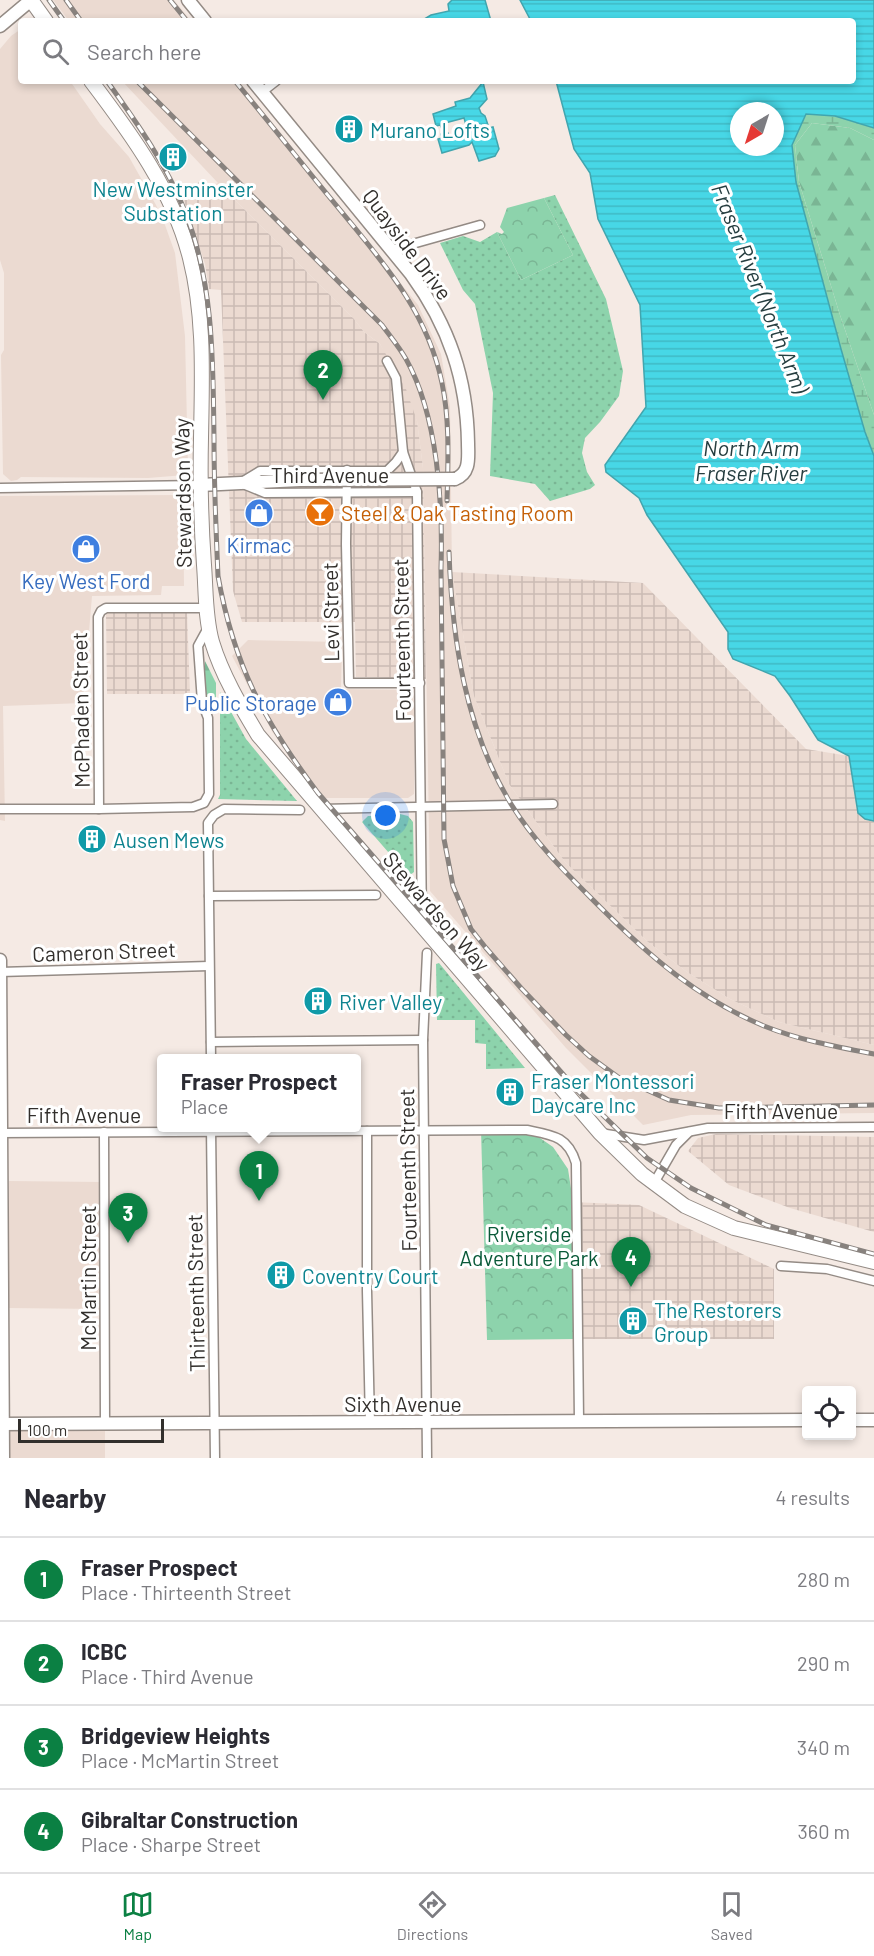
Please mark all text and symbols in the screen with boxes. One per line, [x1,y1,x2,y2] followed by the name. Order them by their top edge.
[18,18,856,84] search box
[39,35,72,68] icon: search
[87,38,201,64] text: Search here
[730,102,784,156] north arrow
[333,113,365,145] building icon: Murano Lofts
[370,117,490,142] place label: Murano Lofts
[157,141,189,173] building icon: New Westminster Substation
[93,176,254,225] place label: New Westminster Substation
[707,179,815,398] water label: Fraser River (North Arm)
[358,184,458,304] street label: Quayside Drive
[304,350,342,400] pin: 2
[168,418,196,568] street label: Stewardson Way
[695,434,808,485] water label: North Arm Fraser River
[271,462,389,487] street label: Third Avenue
[304,496,336,528] bar icon: Steel & Oak Tasting Room
[243,497,275,529] shop icon: Kirmac
[341,500,574,525] place label: Steel & Oak Tasting Room
[227,532,291,557] place label: Kirmac
[70,533,102,565] shop icon: Key West Ford
[387,558,415,722] street label: Fourteenth Street
[317,562,343,662] street label: Levi Street
[21,568,151,593] place label: Key West Ford
[66,632,94,788] street label: McPhaden Street
[322,686,354,718] shop icon: Public Storage
[185,690,317,715] place label: Public Storage
[371,801,400,830] your location
[76,823,108,855] building icon: Ausen Mews
[113,827,224,852] place label: Ausen Mews
[378,846,496,976] street label: Stewardson Way
[32,936,176,966] street label: Cameron Street
[302,985,334,1017] building icon: River Valley
[339,989,443,1014] place label: River Valley
[157,1054,361,1132] popup
[181,1068,337,1094] text: Fraser Prospect
[531,1068,695,1117] place label: Fraser Montessori Daycare Inc
[494,1076,526,1108] building icon: Fraser Montessori Daycare Inc
[393,1088,421,1252] street label: Fourteenth Street
[181,1094,228,1118] text: Place
[724,1098,838,1123] street label: Fifth Avenue
[27,1102,141,1127] street label: Fifth Avenue
[240,1152,278,1201] pin: 1
[108,1194,148,1243] pin: 3
[75,1205,100,1351] street label: McMartin Street
[181,1214,209,1372] street label: Thirteenth Street
[459,1221,599,1270] park label: Riverside Adventure Park
[612,1238,650,1287] pin: 4
[265,1259,297,1291] building icon: Coventry Court
[302,1263,439,1288] place label: Coventry Court
[654,1297,782,1346] place label: The Restorers Group
[617,1305,649,1337] building icon: The Restorers Group
[802,1386,856,1440] map controls
[802,1386,856,1440] button: locate
[344,1391,462,1416] street label: Sixth Avenue
[18,1416,164,1444] scale bar
[27,1420,67,1439] text: 100 m
[24,1482,106,1513] text: Nearby
[775,1485,850,1509] text: 4 results
[81,1554,238,1580] text: Fraser Prospect
[40,1567,47,1591] text: 1
[797,1567,850,1591] text: 280 m
[81,1580,291,1604] text: Place · Thirteenth Street
[81,1638,127,1664] text: ICBC
[38,1651,49,1675] text: 2
[797,1651,850,1675] text: 290 m
[81,1664,254,1688] text: Place · Third Avenue
[81,1722,270,1748] text: Bridgeview Heights
[38,1735,49,1759] text: 3
[797,1735,850,1759] text: 340 m
[81,1748,279,1772] text: Place · McMartin Street
[81,1806,298,1832] text: Gibraltar Construction
[37,1819,50,1843] text: 4
[798,1819,850,1843] text: 360 m
[81,1832,261,1856] text: Place · Sharpe Street
[121,1888,154,1943] tab: Map
[397,1888,468,1943] tab: Directions
[711,1888,753,1943] tab: Saved

